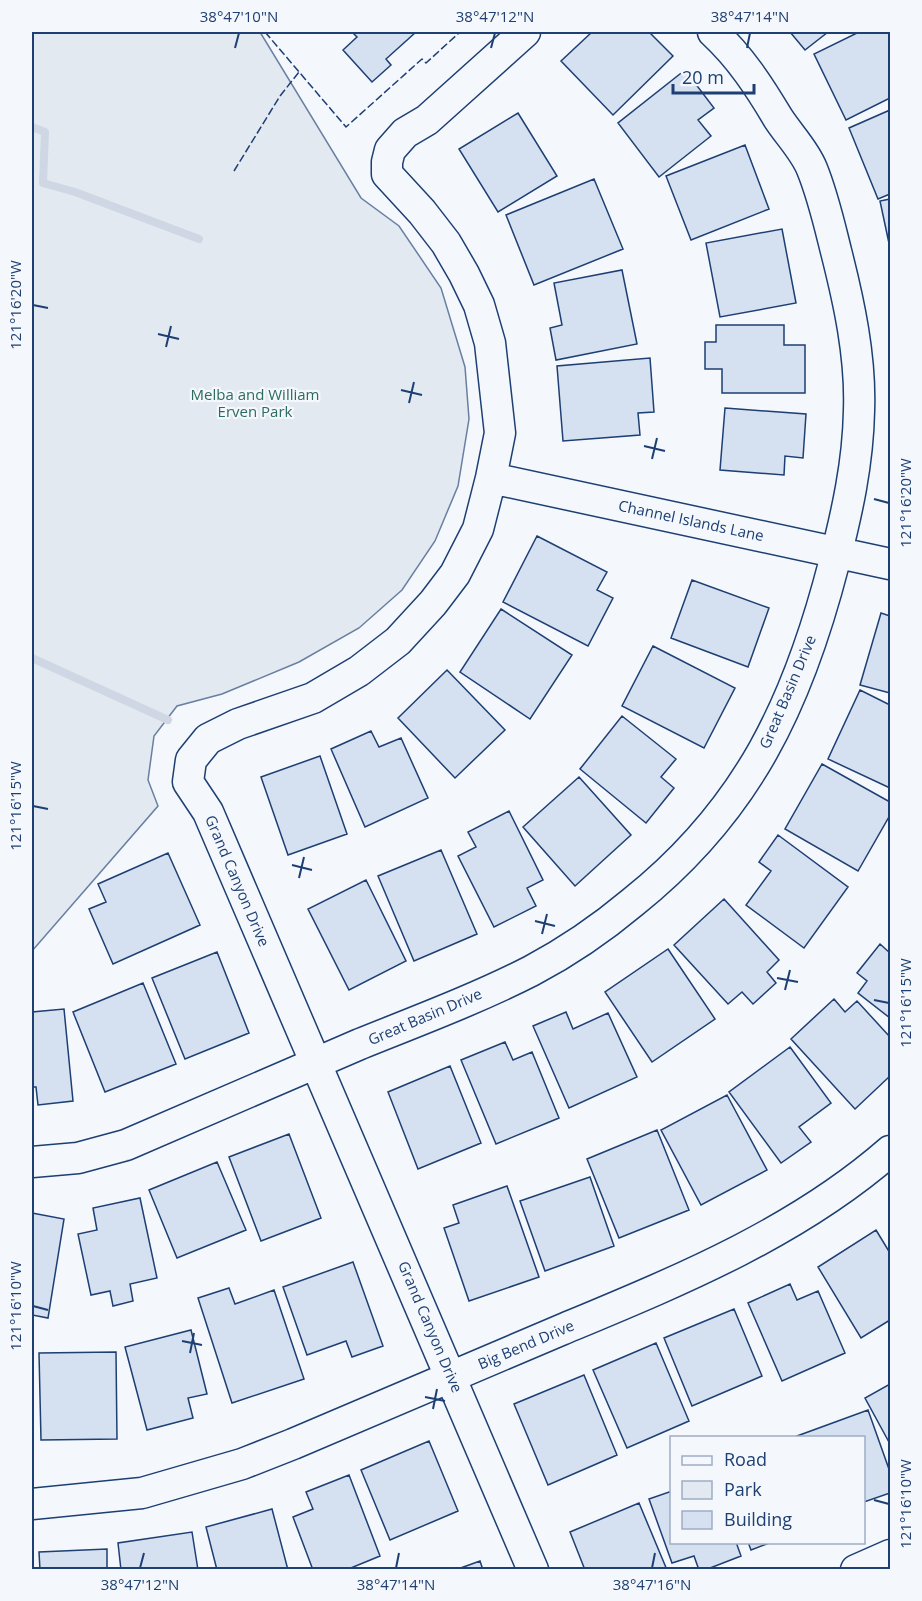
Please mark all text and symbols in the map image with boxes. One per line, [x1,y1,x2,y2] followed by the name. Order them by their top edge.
[200,6,278,26] text: 38°47'10"N
[456,6,534,26] text: 38°47'12"N
[711,6,789,26] text: 38°47'14"N
[673,57,754,95] scale bar
[682,65,724,89] text: 20 m
[5,260,25,350] text: 121°16'20"W
[191,384,319,421] park label: Melba and William Erven Park
[895,458,915,548] text: 121°16'20"W
[617,495,766,545] street label: Channel Islands Lane
[754,632,820,752] street label: Great Basin Drive
[5,761,25,851] text: 121°16'15"W
[201,812,275,949] street label: Grand Canyon Drive
[895,958,915,1048] text: 121°16'15"W
[365,983,485,1049] street label: Great Basin Drive
[394,1258,468,1395] street label: Grand Canyon Drive
[5,1261,25,1351] text: 121°16'10"W
[474,1315,577,1373] street label: Big Bend Drive
[670,1436,865,1544] legend
[724,1447,767,1471] text: Road
[895,1459,915,1549] text: 121°16'10"W
[724,1477,762,1501] text: Park
[724,1507,792,1531] text: Building
[101,1574,179,1594] text: 38°47'12"N
[357,1574,435,1594] text: 38°47'14"N
[613,1574,691,1594] text: 38°47'16"N

